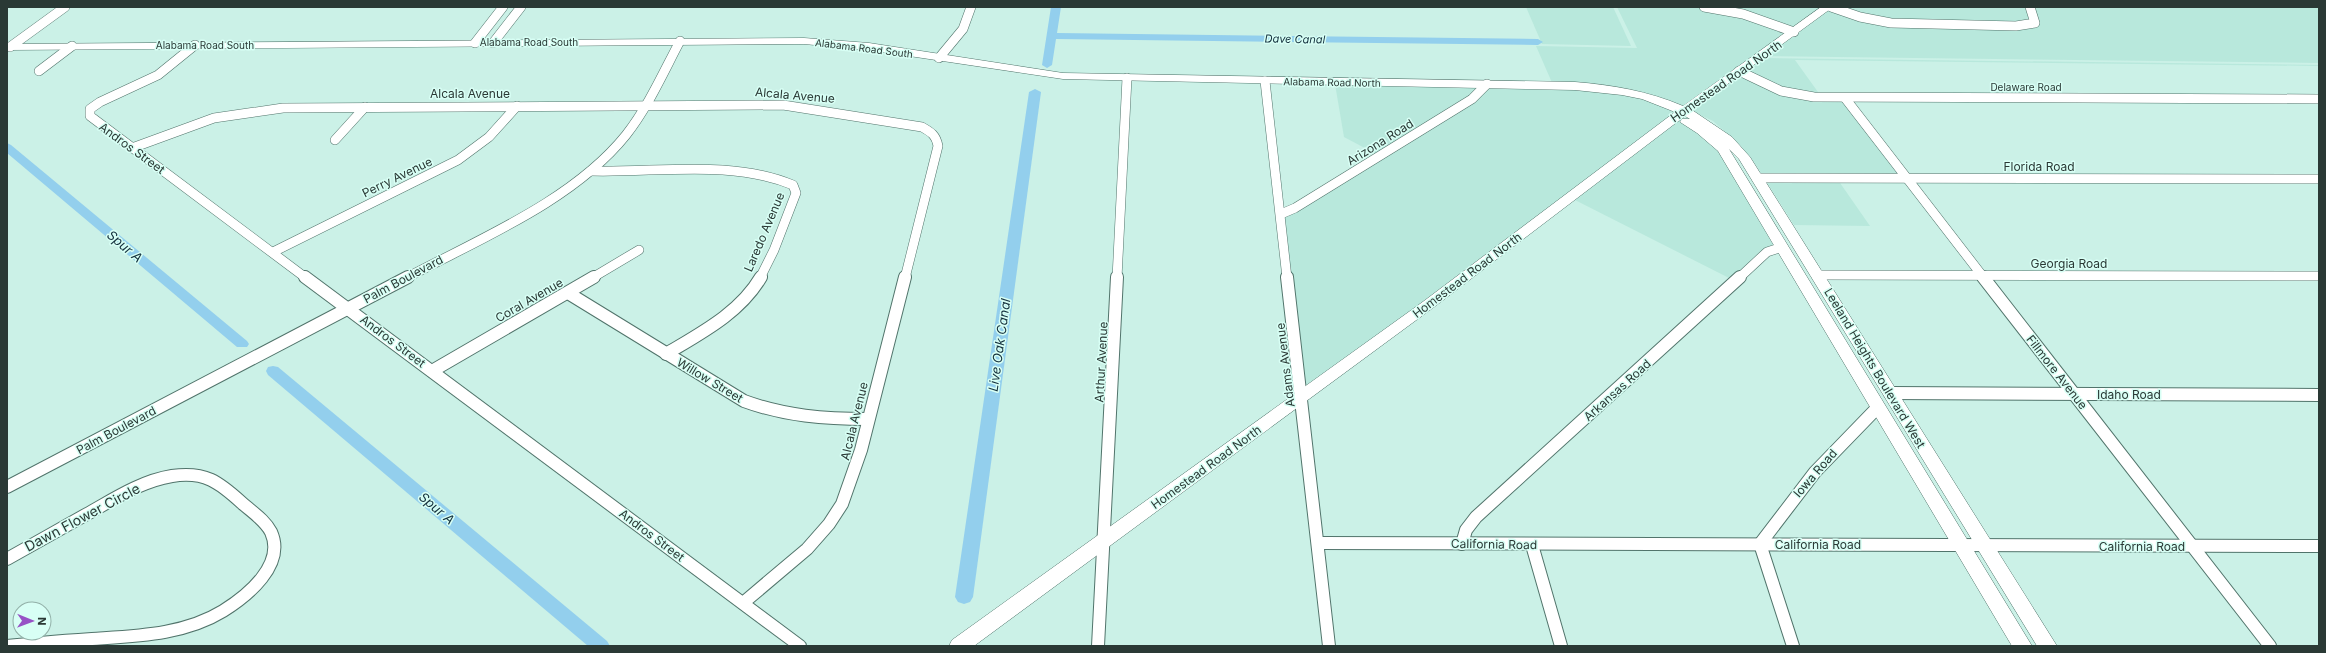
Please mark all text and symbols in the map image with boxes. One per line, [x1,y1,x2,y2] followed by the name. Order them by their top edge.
[1265,31,1326,47] water label: Dave Canal
[480,36,578,48] street label: Alabama Road South
[814,36,914,60] street label: Alabama Road South
[1667,37,1785,125] street label: Homestead Road North
[156,39,254,51] street label: Alabama Road South
[1283,75,1381,89] street label: Alabama Road North
[1990,81,2062,93] street label: Delaware Road
[754,84,836,106] street label: Alcala Avenue
[430,86,510,101] street label: Alcala Avenue
[1344,116,1416,168] street label: Arizona Road
[96,119,168,177] street label: Andros Street
[359,154,435,200] street label: Perry Avenue
[2003,159,2075,174] street label: Florida Road
[741,190,787,274] street label: Laredo Avenue
[104,227,146,265] water label: Spur A
[1410,229,1524,321] street label: Homestead Road North
[361,252,445,306] street label: Palm Boulevard
[2031,256,2107,271] street label: Georgia Road
[492,275,566,325] street label: Coral Avenue
[1821,285,1929,451] street label: Leeland Heights Boulevard West
[985,297,1014,393] water label: Live Oak Canal
[357,312,429,370] street label: Andros Street
[1091,321,1111,403] street label: Arthur Avenue
[1272,322,1298,408] street label: Adams Avenue
[2023,332,2091,412] street label: Fillmore Avenue
[674,354,746,406] street label: Willow Street
[1580,356,1654,424] street label: Arkansas Road
[837,380,871,462] street label: Alcala Avenue
[2097,387,2161,402] street label: Idaho Road
[74,403,158,457] street label: Palm Boulevard
[1148,422,1264,512] street label: Homestead Road North
[1790,446,1840,500] street label: Iowa Road
[21,479,143,555] street label: Dawn Flower Circle
[416,489,458,527] water label: Spur A
[616,506,688,564] street label: Andros Street
[1451,536,1537,552] street label: California Road
[1775,537,1861,552] street label: California Road
[2099,539,2185,554] street label: California Road
[12,601,52,641] north arrow
[35,617,49,625] text: N

